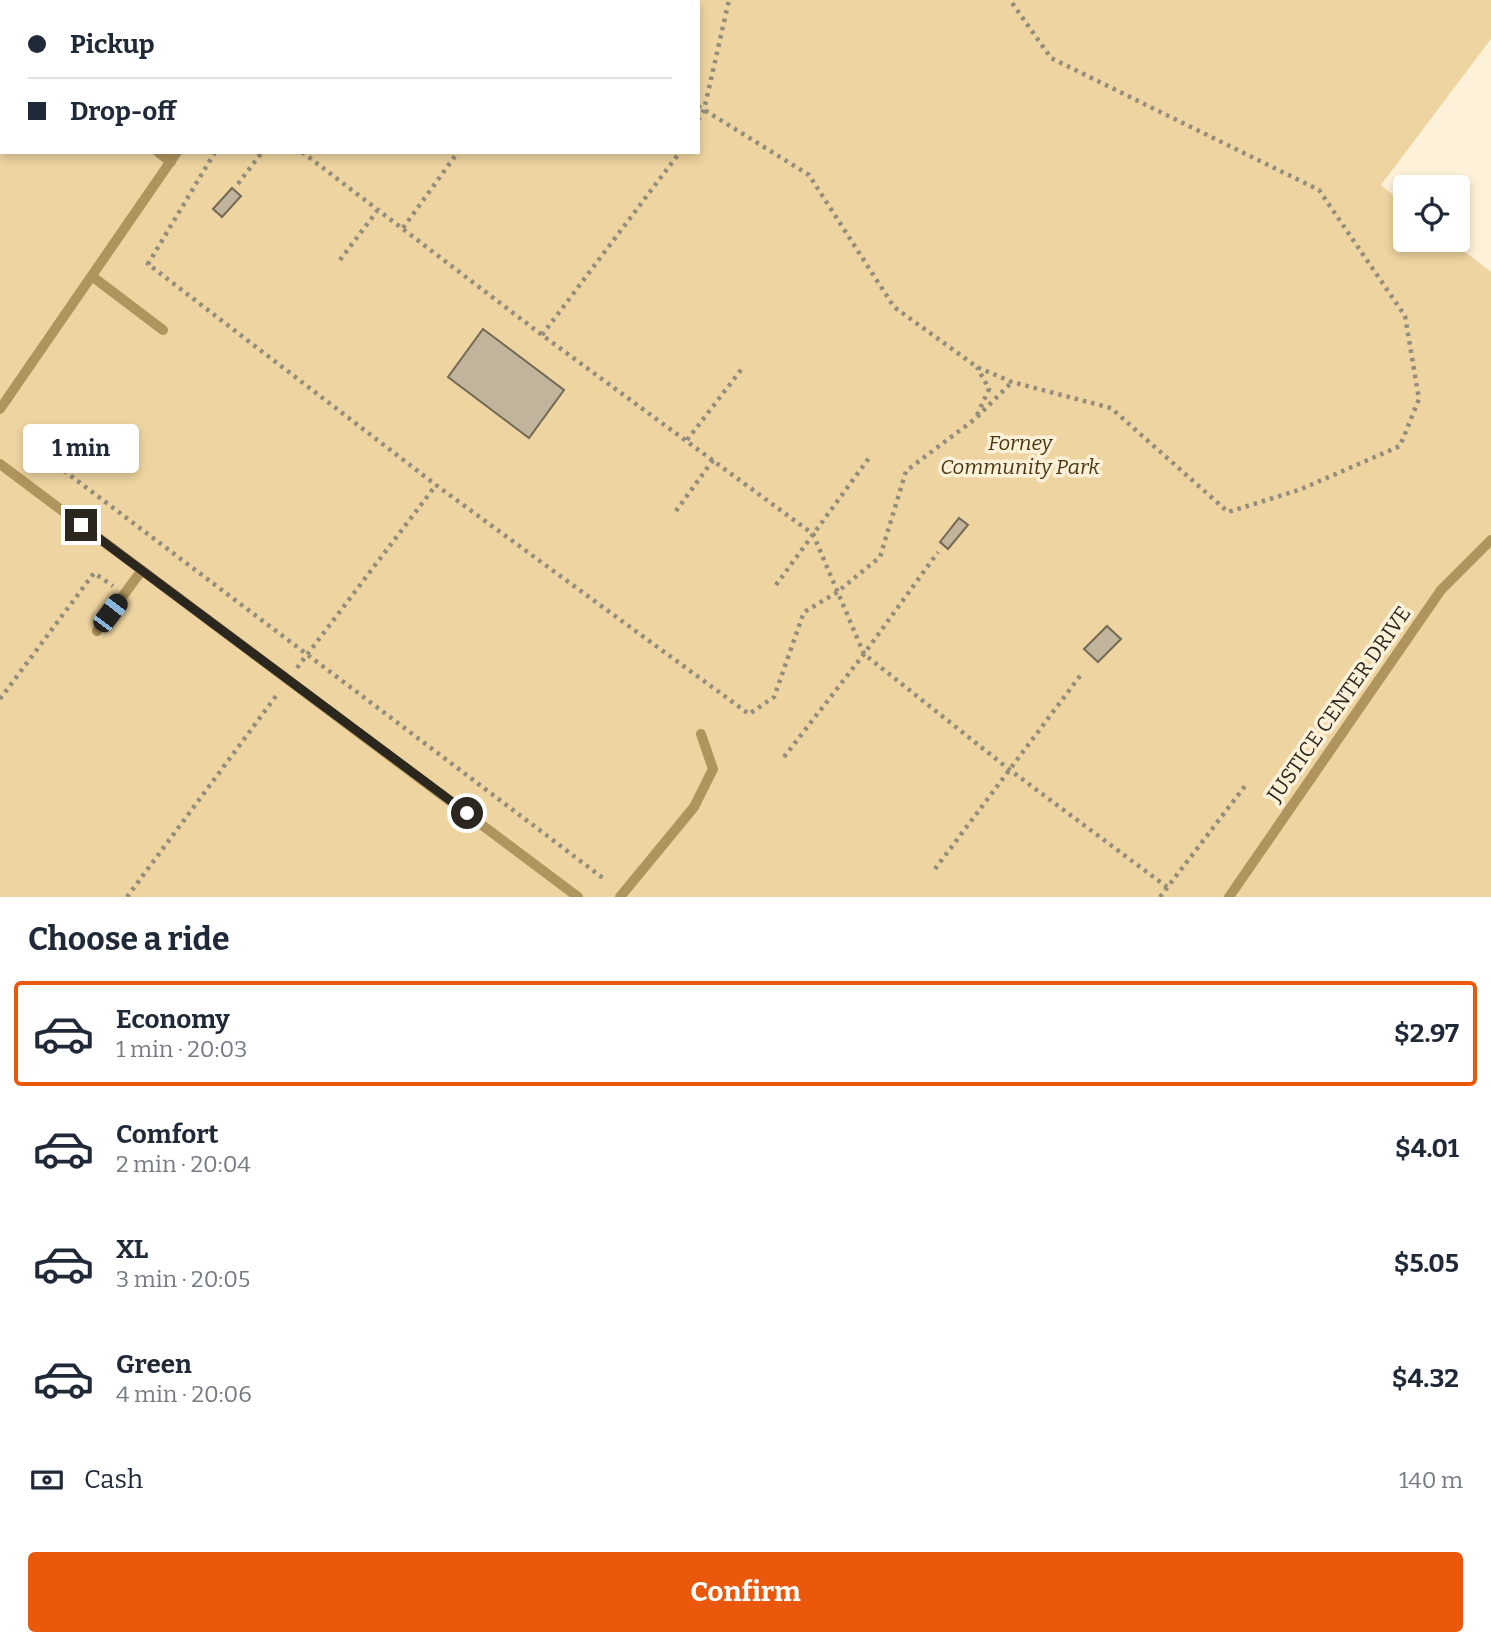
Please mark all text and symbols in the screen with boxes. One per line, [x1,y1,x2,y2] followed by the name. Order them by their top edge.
[70,29,155,60] text: Pickup
[70,96,176,127] text: Drop-off
[1393,175,1470,252] map controls
[1393,175,1470,252] button: locate
[23,424,139,472] callout: 1 min
[940,430,1100,480] park label: Forney Community Park
[52,434,110,462] text: 1 min
[65,509,97,541] route end
[89,590,132,636] car
[1261,601,1417,808] street label: JUSTICE CENTER DRIVE
[451,797,483,829] route start
[28,920,229,958] text: Choose a ride
[32,1002,95,1065] icon: car
[116,1004,230,1035] text: Economy
[1394,1018,1459,1049] text: $2.97
[116,1035,247,1063] text: 1 min · 20:03
[32,1117,95,1180] icon: car
[116,1119,219,1150] text: Comfort
[1395,1133,1459,1164] text: $4.01
[116,1150,251,1178] text: 2 min · 20:04
[32,1232,95,1295] icon: car
[116,1234,148,1265] text: XL
[1394,1248,1459,1279] text: $5.05
[116,1265,250,1293] text: 3 min · 20:05
[32,1347,95,1410] icon: car
[116,1349,192,1380] text: Green
[1392,1363,1459,1394] text: $4.32
[116,1380,252,1408] text: 4 min · 20:06
[28,1461,66,1499] icon: cash
[84,1464,143,1495] text: Cash
[1399,1466,1463,1494] text: 140 m
[28,1552,1463,1632] button: Confirm

